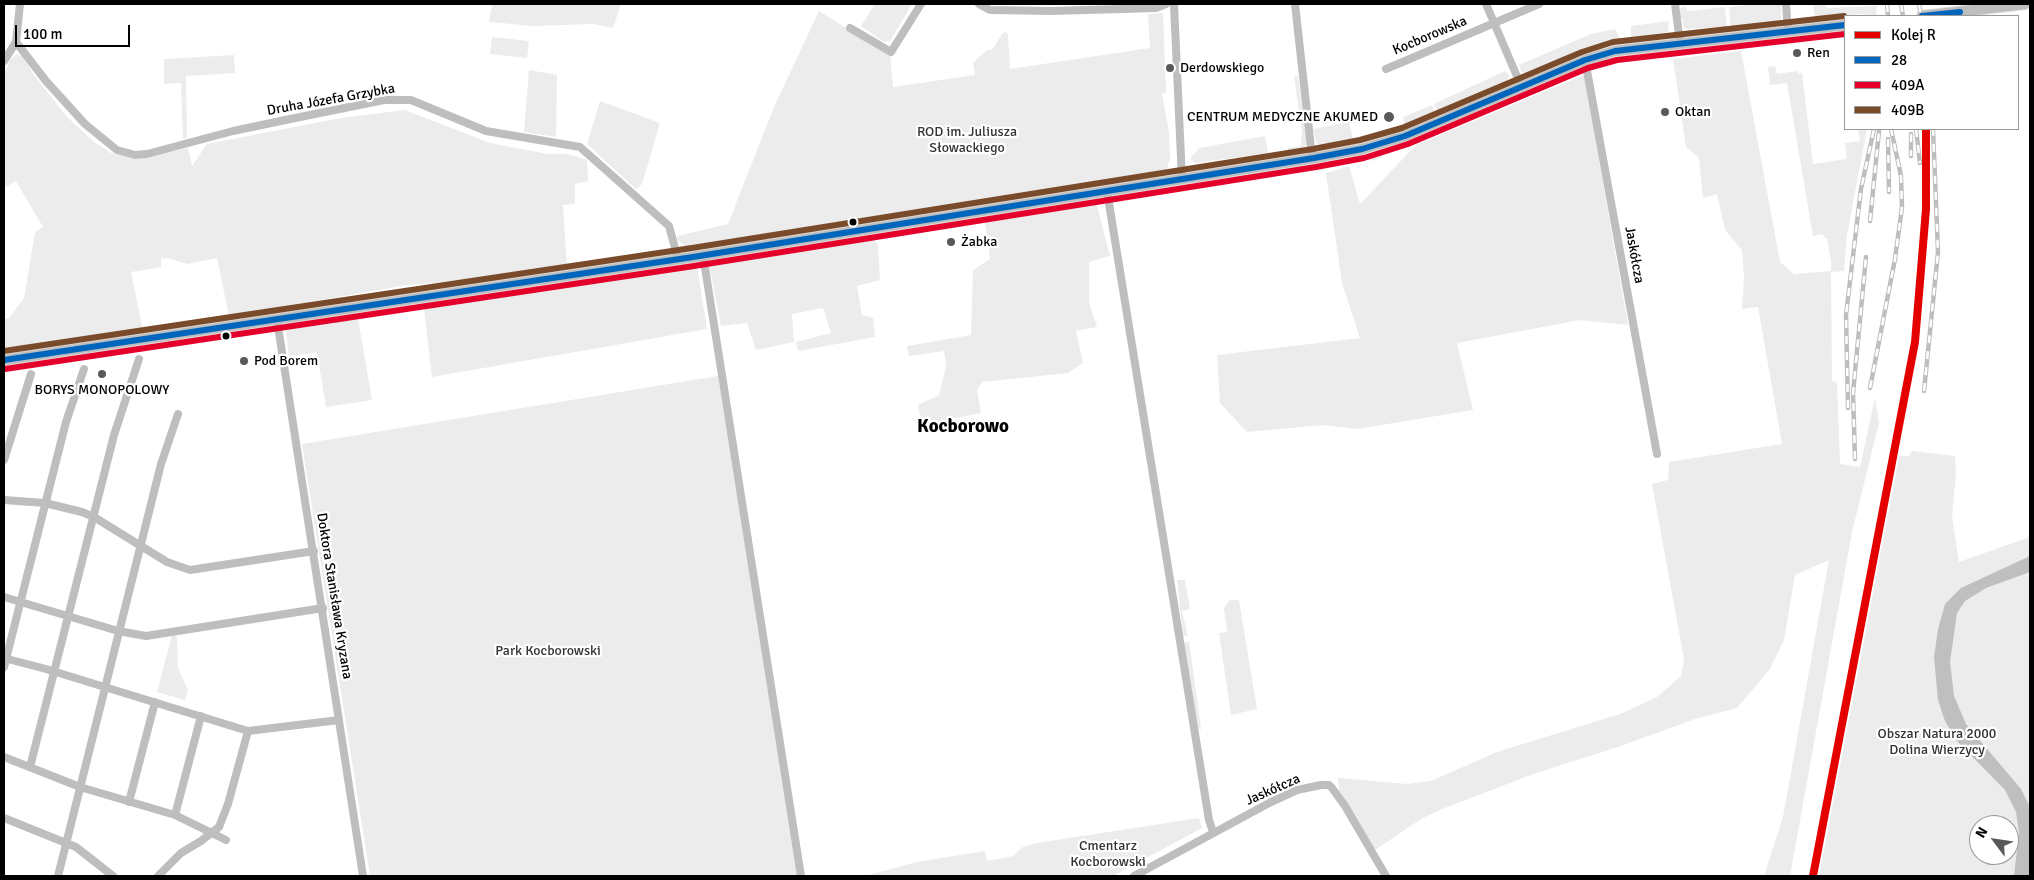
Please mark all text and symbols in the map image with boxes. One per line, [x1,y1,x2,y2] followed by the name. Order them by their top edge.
[1390,13,1470,59] street label: Kocborowska
[18,15,132,47] scale bar
[1844,15,2019,130] legend
[23,25,63,43] text: 100 m
[1891,26,1936,44] text: Kolej R
[1807,45,1830,61] place label: Ren
[1791,47,1803,59] marker: Ren
[1891,51,1907,69] text: 28
[1180,60,1264,76] place label: Derdowskiego
[1164,62,1176,74] marker: Derdowskiego
[1891,76,1924,94] text: 409A
[266,80,396,120] street label: Druha Józefa Grzybka
[1891,101,1924,119] text: 409B
[1675,104,1711,120] place label: Oktan
[1659,106,1671,118] marker: Oktan
[1187,109,1378,125] place label: CENTRUM MEDYCZNE AKUMED
[1382,110,1396,124] marker: CENTRUM MEDYCZNE AKUMED
[917,124,1017,156] park label: ROD im. Juliusza Słowackiego
[848,217,858,227] unlabelled marker
[1621,225,1647,285] street label: Jaskółcza
[961,234,997,250] place label: Żabka
[945,236,957,248] marker: Żabka
[221,331,231,341] unlabelled marker
[254,353,318,369] place label: Pod Borem
[238,355,250,367] marker: Pod Borem
[96,368,108,380] marker: BORYS MONOPOLOWY
[35,382,169,398] place label: BORYS MONOPOLOWY
[917,416,1009,438] district label: Kocborowo
[313,512,355,680] street label: Doktora Stanisława Kryzana
[495,643,601,659] park label: Park Kocborowski
[1878,726,1996,759] park label: Obszar Natura 2000 Dolina Wierzycy
[1243,771,1303,809] street label: Jaskółcza
[1969,815,2019,865] north arrow
[1972,824,1991,841] text: N
[1070,838,1146,870] park label: Cmentarz Kocborowski

